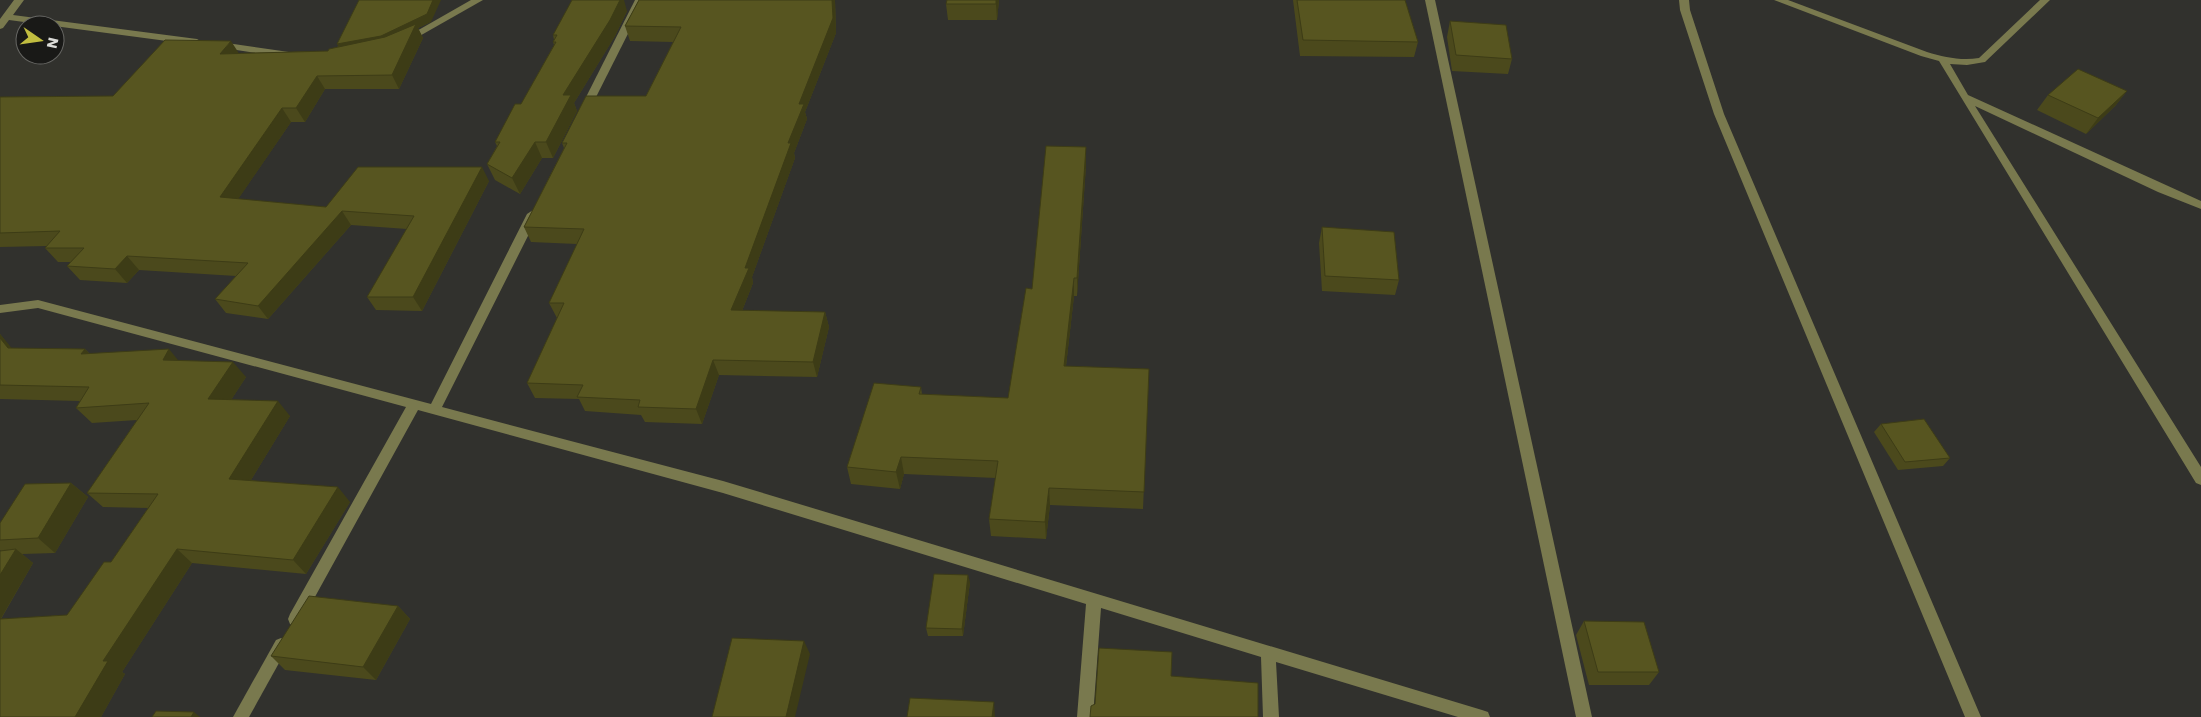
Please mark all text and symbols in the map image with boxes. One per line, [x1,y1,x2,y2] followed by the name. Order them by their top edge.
[15,15,65,65] north arrow
[42,36,64,50] text: N

